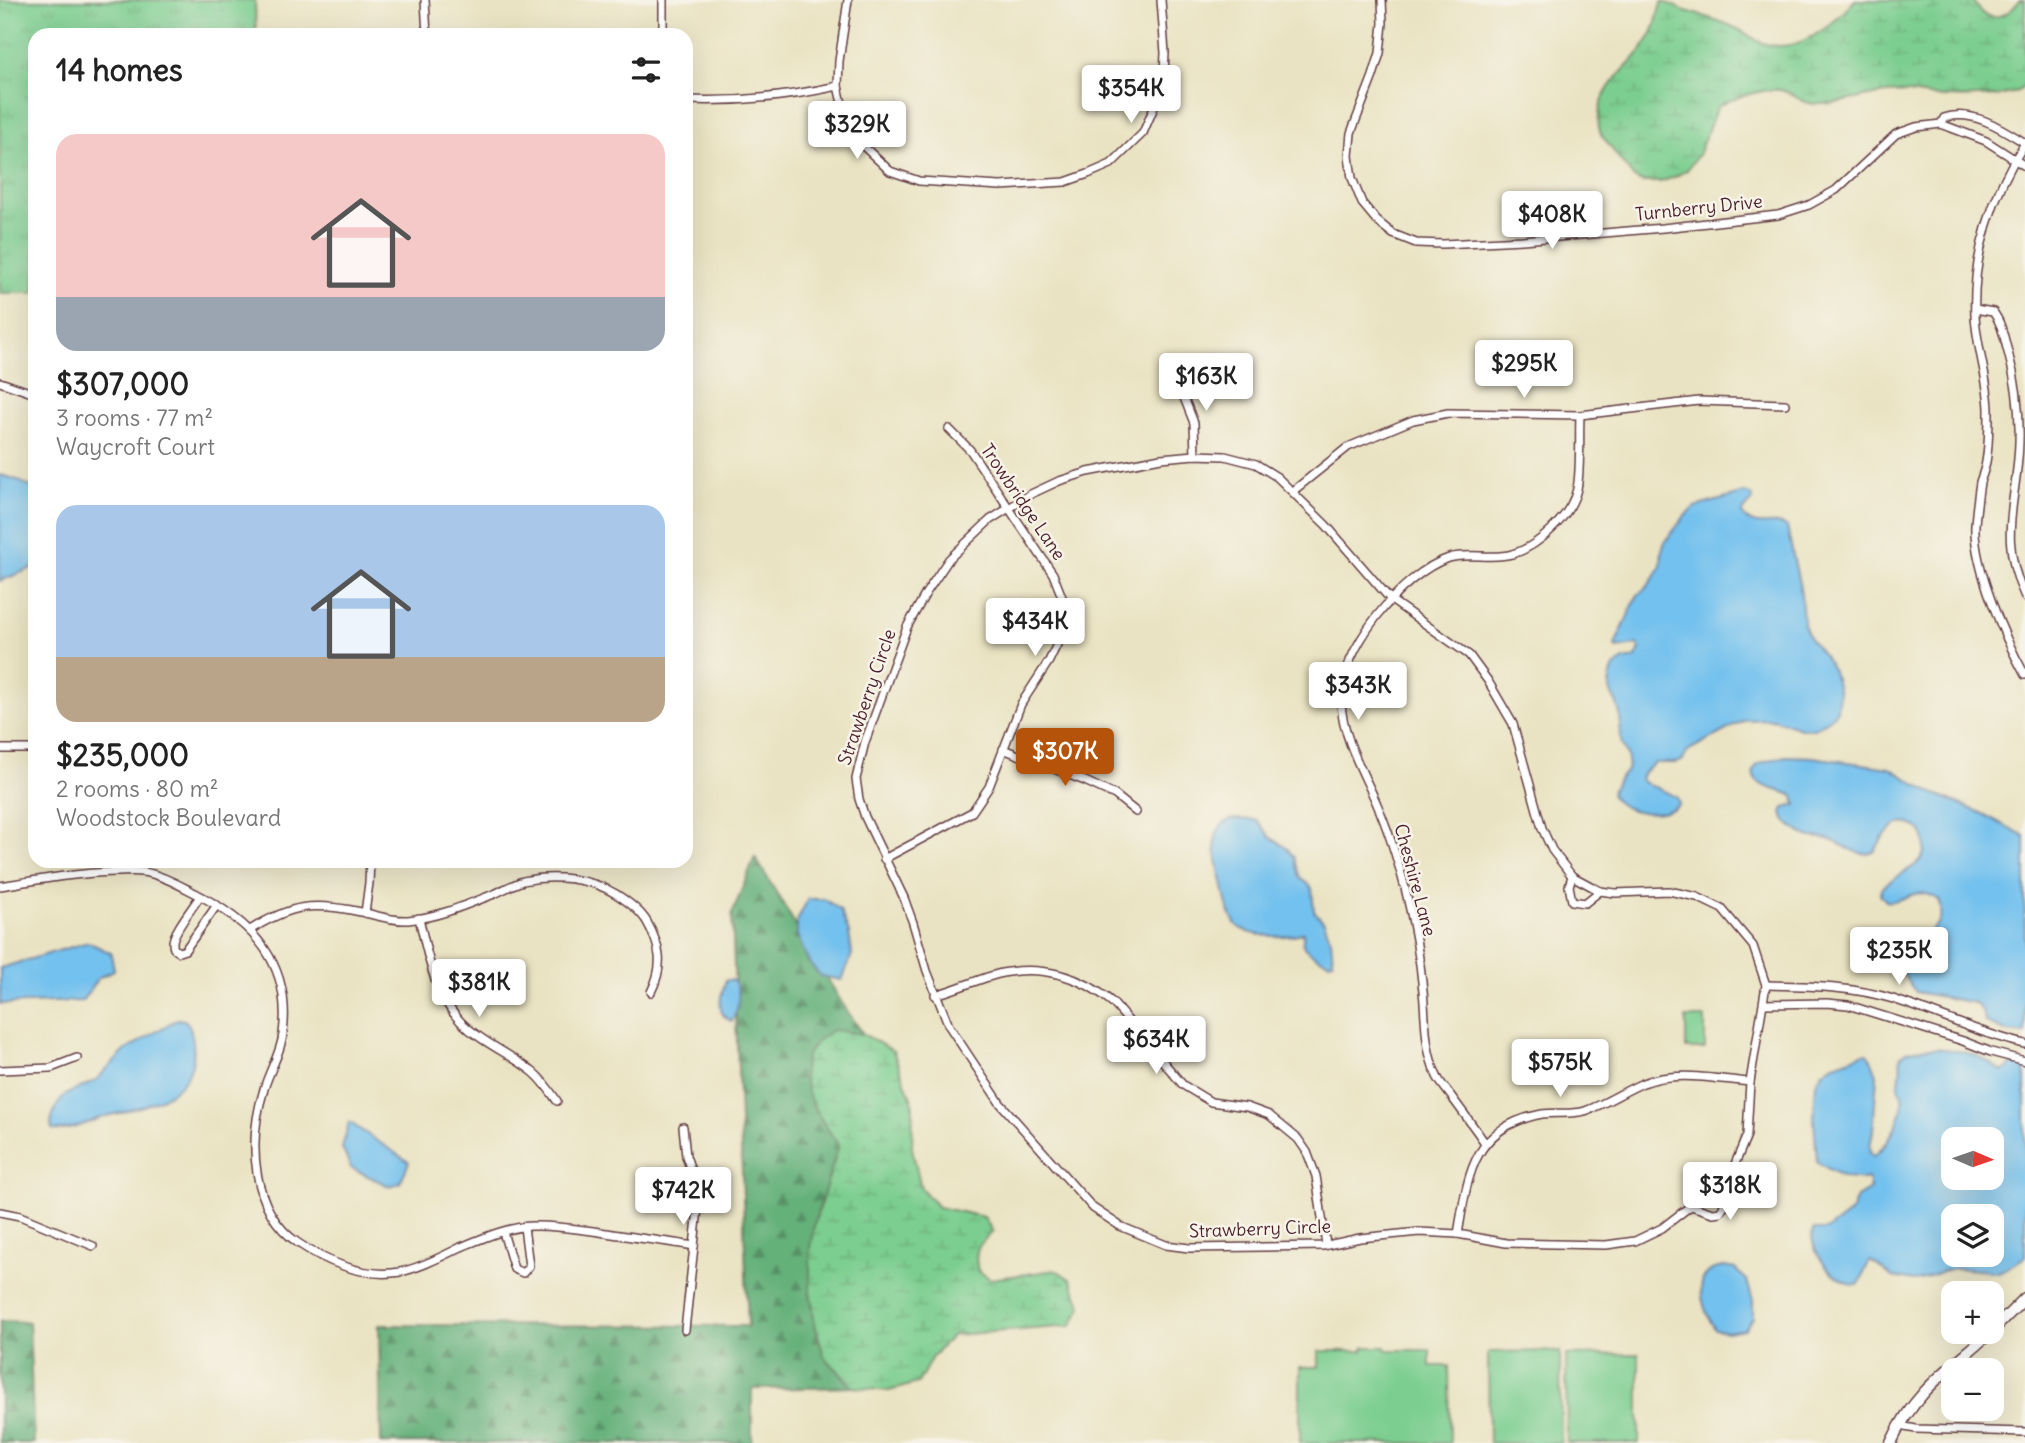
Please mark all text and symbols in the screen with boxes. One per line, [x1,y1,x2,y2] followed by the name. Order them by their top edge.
[56,51,183,89] text: 14 homes
[627,51,665,89] icon: filters
[1082,66,1180,125] pin: $354K
[1098,73,1164,102] text: $354K
[808,102,906,161] pin: $329K
[824,109,890,138] text: $329K
[298,180,424,306] icon: home
[1634,189,1764,226] street label: Turnberry Drive
[1503,191,1601,251] pin: $408K
[1518,199,1586,228] text: $408K
[1475,340,1573,400] pin: $295K
[1491,348,1557,377] text: $295K
[1157,354,1255,413] pin: $163K
[1175,361,1237,390] text: $163K
[56,365,189,403] text: $307,000
[56,403,213,432] text: 3 rooms · 77 m²
[56,432,215,461] text: Waycroft Court
[976,439,1071,564] street label: Trowbridge Lane
[298,551,424,677] icon: home
[986,598,1084,658] pin: $434K
[1002,606,1068,635] text: $434K
[833,626,901,768] street label: Strawberry Circle
[1309,662,1407,722] pin: $343K
[1325,670,1391,699] text: $343K
[1016,728,1114,788] pin: $307K
[56,736,189,774] text: $235,000
[1032,736,1098,765] text: $307K
[56,774,218,803] text: 2 rooms · 80 m²
[56,803,281,832] text: Woodstock Boulevard
[1389,821,1442,939] street label: Cheshire Lane
[1850,928,1948,987] pin: $235K
[1866,935,1932,964] text: $235K
[430,960,528,1019] pin: $381K
[448,967,510,996] text: $381K
[1107,1016,1205,1076] pin: $634K
[1123,1024,1189,1053] text: $634K
[1511,1040,1609,1099] pin: $575K
[1528,1047,1592,1076] text: $575K
[1941,1127,2004,1190] north arrow
[1941,1127,2004,1421] map controls
[1681,1162,1779,1222] pin: $318K
[634,1168,732,1227] pin: $742K
[1699,1170,1761,1199] text: $318K
[651,1175,715,1204] text: $742K
[1941,1204,2004,1267] button: layers
[1189,1215,1331,1242] street label: Strawberry Circle
[1941,1281,2004,1344] button: +
[1941,1358,2004,1421] button: −

